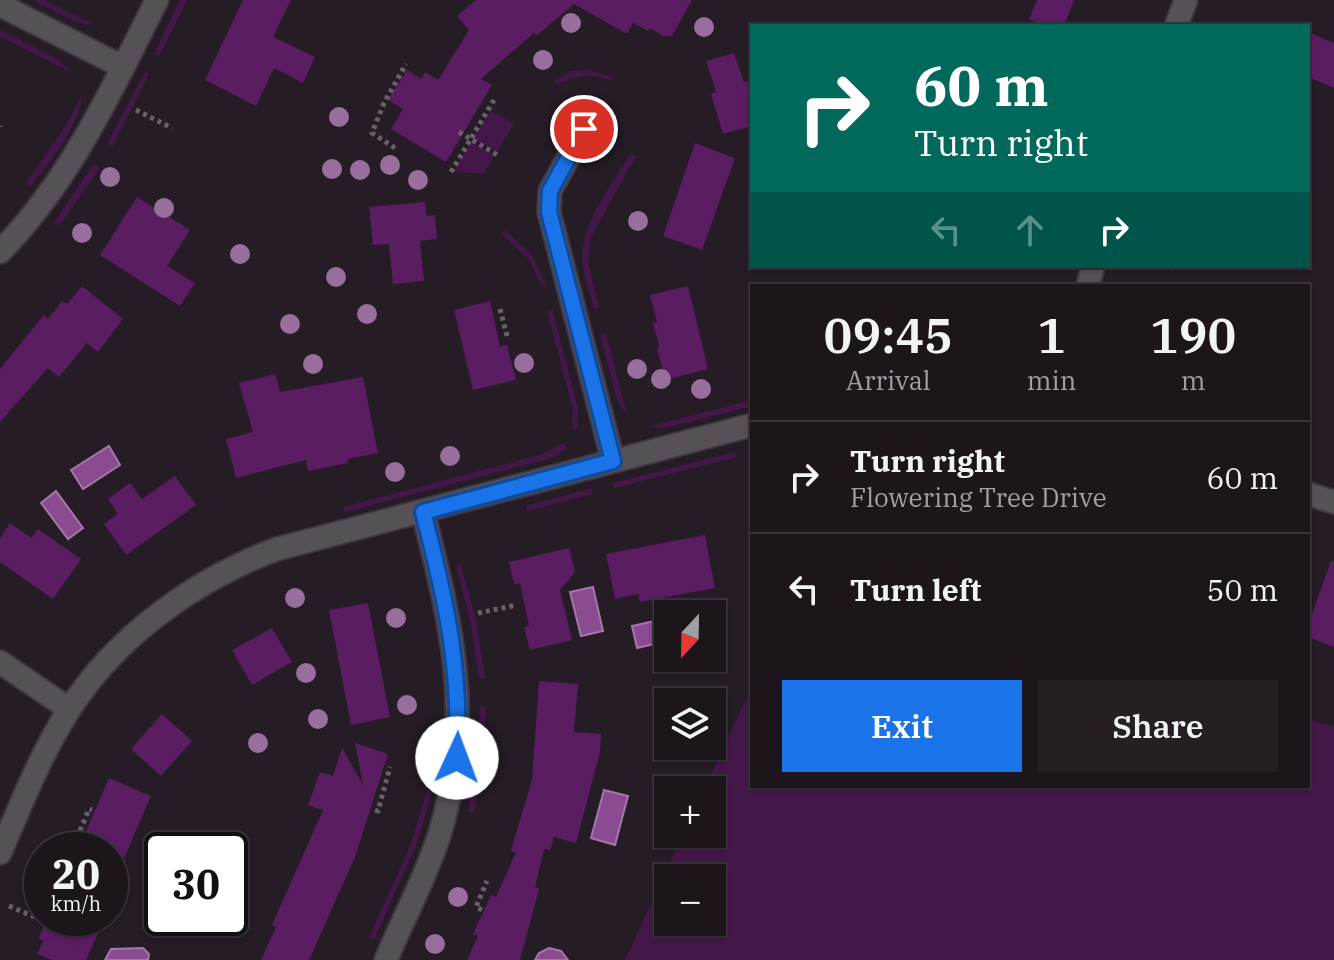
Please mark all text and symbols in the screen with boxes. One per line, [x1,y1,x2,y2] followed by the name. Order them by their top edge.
[914,49,1049,121] text: 60 m
[782,56,886,160] icon: right
[550,95,618,163] pin
[562,107,606,151] icon: arrive
[914,119,1088,166] text: Turn right
[924,208,968,252] icon: left
[1008,208,1052,252] icon: ahead
[1092,208,1136,252] icon: right
[824,304,953,366] text: 09:45
[1037,304,1066,366] text: 1
[1150,304,1236,366] text: 190
[846,363,931,397] text: Arrival
[1027,363,1076,397] text: min
[1181,363,1206,397] text: m
[850,441,1005,480] text: Turn right
[782,455,826,499] icon: right
[1206,458,1278,497] text: 60 m
[850,480,1107,514] text: Flowering Tree Drive
[782,567,826,611] icon: left
[850,570,982,609] text: Turn left
[1206,570,1278,609] text: 50 m
[654,600,726,672] north arrow
[654,600,726,936] map controls
[782,680,1022,772] button: Exit
[1038,680,1278,772] button: Share
[654,688,726,760] button: layers
[415,716,499,800] position arrow
[654,776,726,848] button: +
[144,832,248,936] speed limit sign: 30
[52,848,100,900] text: 20
[654,864,726,936] button: −
[51,890,101,917] text: km/h

